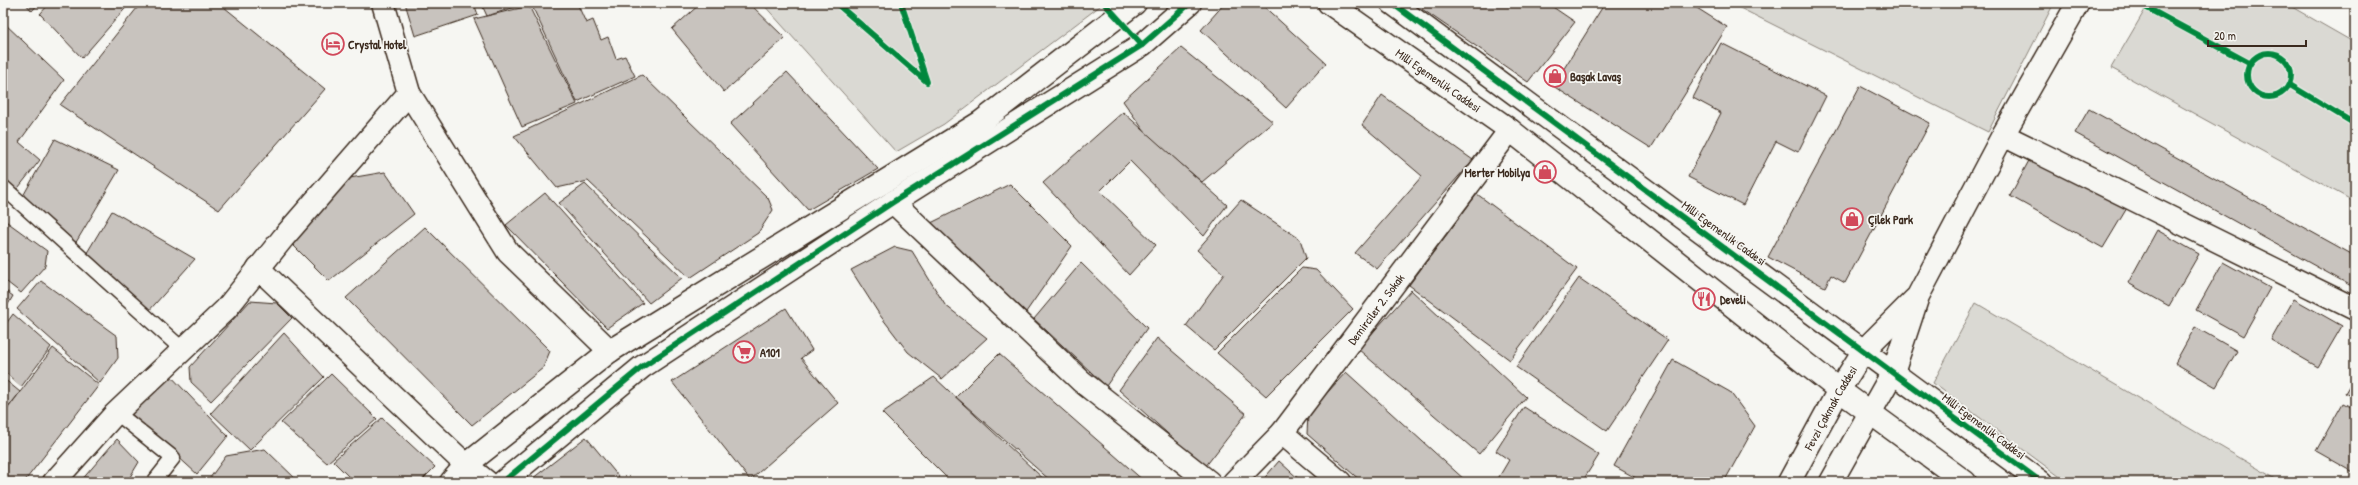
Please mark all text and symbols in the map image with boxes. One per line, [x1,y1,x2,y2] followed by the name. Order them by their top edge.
[2208,22,2306,48] scale bar
[2214,27,2236,44] text: 20 m
[320,31,346,57] hotel icon: Crystal Hotel
[348,36,407,54] place label: Crystal Hotel
[1393,44,1485,116] street label: Milli Egemenlik Caddesi
[1542,63,1568,89] shop icon: Başak Lavaş
[1570,68,1622,85] place label: Başak Lavaş
[1532,159,1558,185] shop icon: Merter Mobilya
[1465,164,1530,182] place label: Merter Mobilya
[1678,197,1770,269] street label: Milli Egemenlik Caddesi
[1839,206,1865,232] shop icon: Çilek Park
[1868,211,1913,228] place label: Çilek Park
[1343,270,1408,348] street label: Demirciler 2. Sokak
[1691,286,1717,312] restaurant icon: Develi
[1720,291,1746,308] place label: Develi
[731,339,757,365] supermarket icon: A101
[760,344,781,361] place label: A101
[1799,362,1861,454] street label: Fevzi Çakmak Caddesi
[1939,389,2029,463] street label: Milli Egemenlik Caddesi

